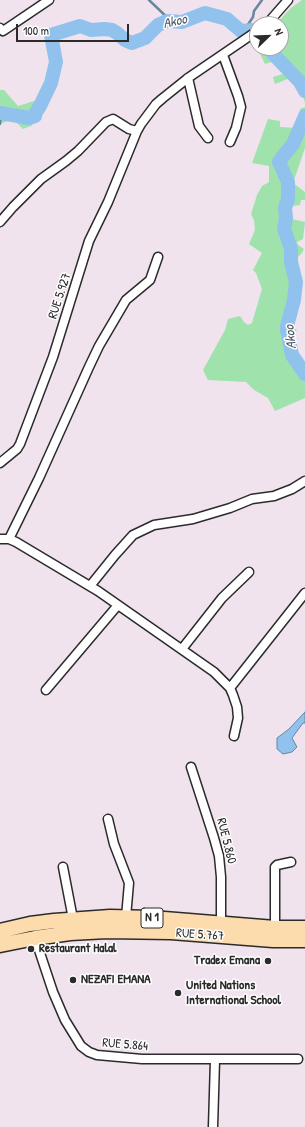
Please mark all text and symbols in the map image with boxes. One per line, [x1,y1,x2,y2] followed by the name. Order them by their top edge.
[161,11,189,33] water label: Akoo
[18,16,131,42] scale bar
[249,16,289,56] north arrow
[23,22,49,39] text: 100 m
[272,26,287,37] text: N
[45,271,75,321] street label: RUE 5.927
[281,324,301,350] water label: Akoo
[213,816,239,866] street label: RUE 5.860
[141,908,163,928] road number: N 1
[175,926,225,944] street label: RUE 5.767
[39,941,116,957] place label: Restaurant Halal
[26,944,36,954] marker: Restaurant Halal
[194,953,260,969] place label: Tradex Emana
[263,956,273,966] marker: Tradex Emana
[81,972,151,988] place label: NEZAFI EMANA
[68,975,78,985] marker: NEZAFI EMANA
[186,978,281,1009] place label: United Nations International School
[173,988,183,998] marker: United Nations International School
[102,1035,148,1055] street label: RUE 5.864

